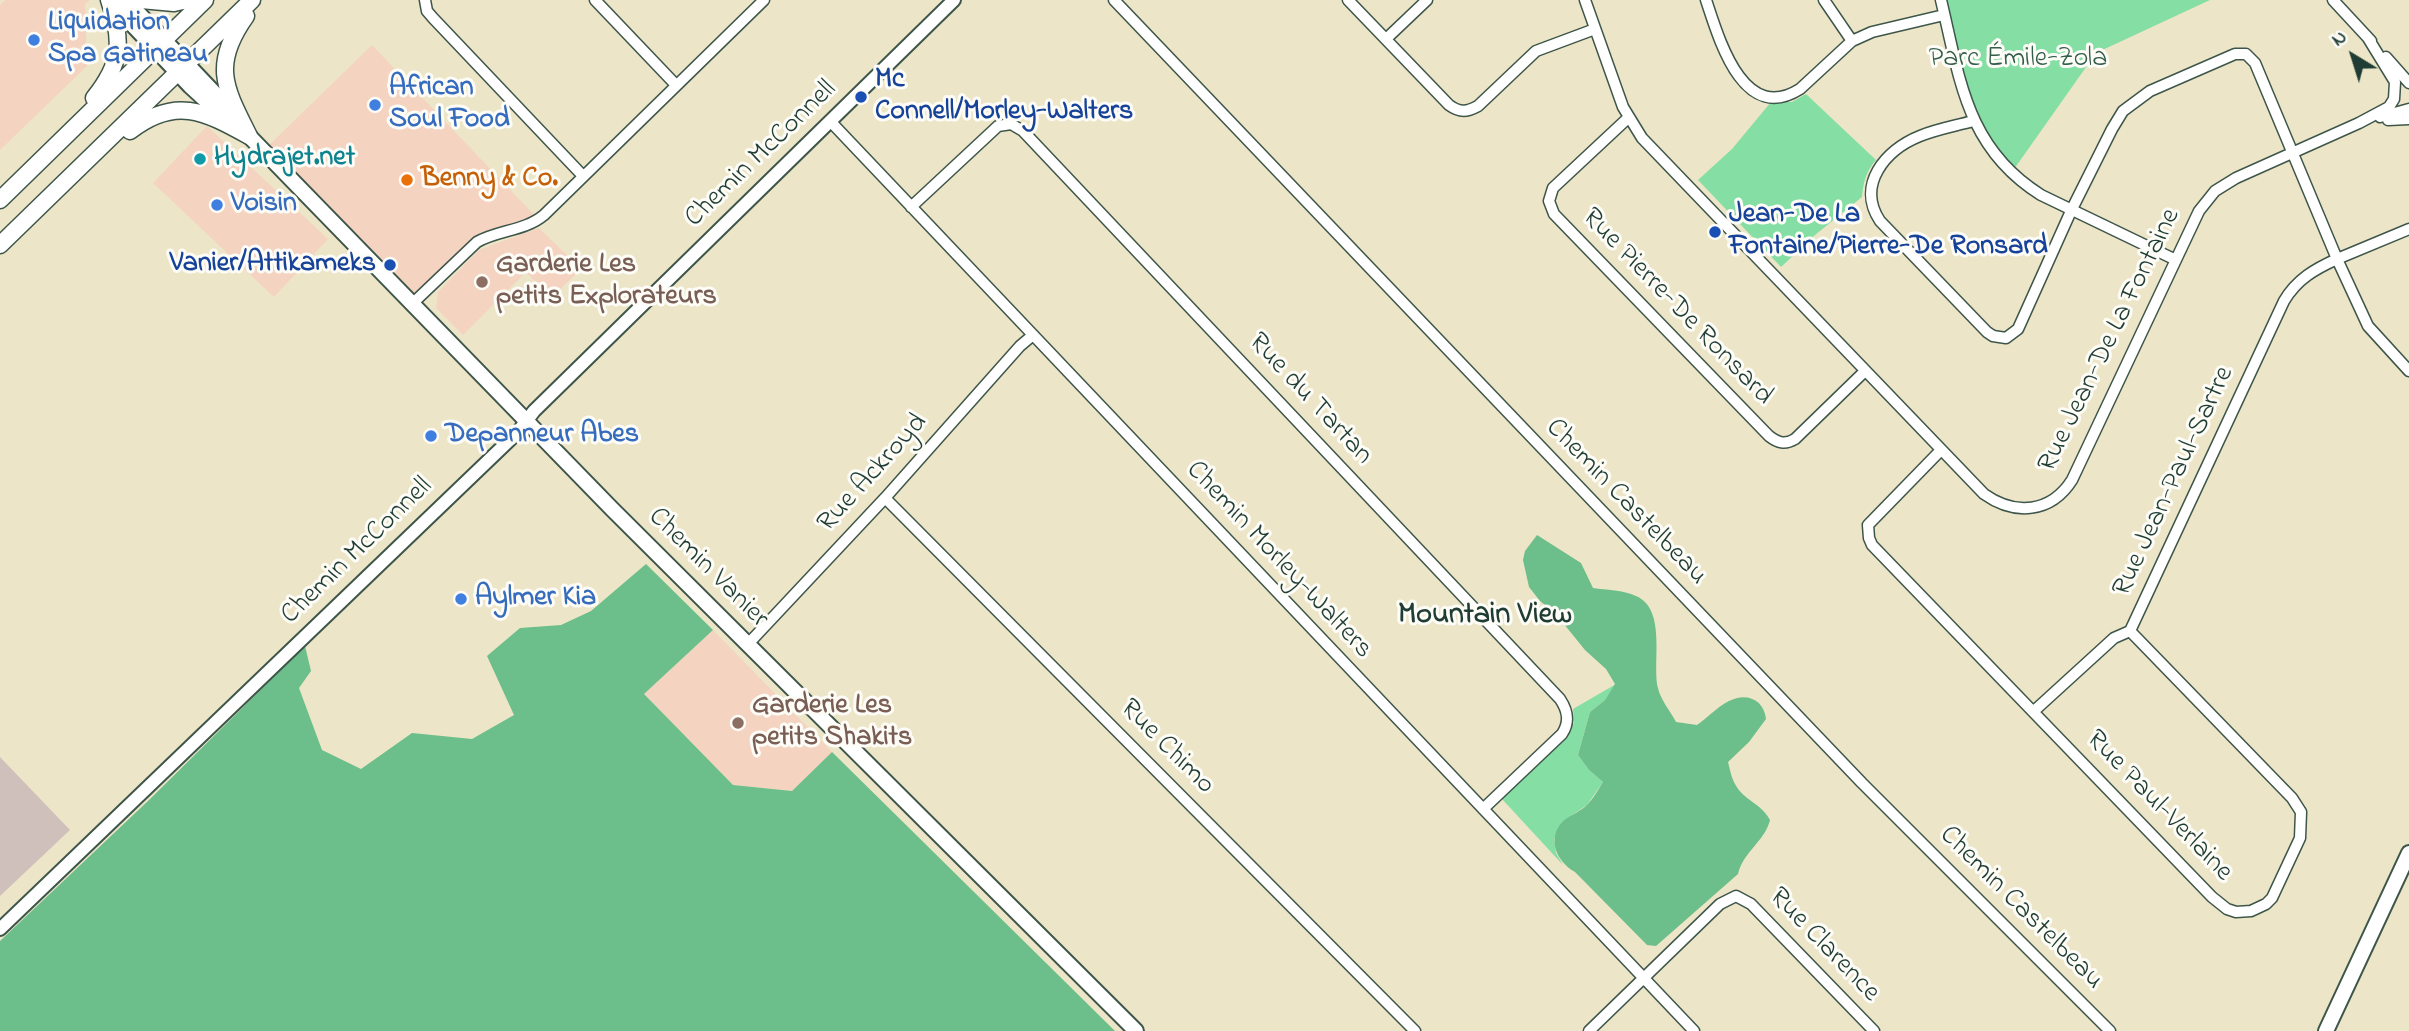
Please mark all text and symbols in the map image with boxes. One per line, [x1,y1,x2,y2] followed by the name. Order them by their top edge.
[48,7,208,73] place label: Liquidation Spa Gatineau
[2318,21,2388,91] north arrow
[2326,24,2353,54] text: N
[26,32,42,48] marker: Liquidation Spa Gatineau
[1929,43,2107,77] park label: Parc Émile-Zola
[875,64,1133,130] place label: Mc Connell/Morley-Walters
[389,72,510,138] place label: African Soul Food
[679,74,845,236] street label: Chemin McConnell
[853,89,869,105] marker: Mc Connell/Morley-Walters
[367,97,383,113] marker: African Soul Food
[214,142,355,176] place label: Hydrajet.net
[192,151,208,167] marker: Hydrajet.net
[421,163,558,197] place label: Benny & Co.
[399,172,415,188] marker: Benny & Co.
[231,188,297,222] place label: Voisin
[209,197,225,213] marker: Voisin
[1729,199,2048,265] place label: Jean-De La Fontaine/Pierre-De Ronsard
[1573,202,1779,414] street label: Rue Pierre-De Ronsard
[2033,204,2189,478] street label: Rue Jean-De La Fontaine
[1707,224,1723,240] marker: Jean-De La Fontaine/Pierre-De Ronsard
[170,248,376,282] place label: Vanier/Attikameks
[496,249,717,315] place label: Garderie Les petits Explorateurs
[382,257,398,273] marker: Vanier/Attikameks
[474,274,490,290] marker: Garderie Les petits Explorateurs
[1239,327,1379,473] street label: Rue du Tartan
[2107,362,2243,602] street label: Rue Jean-Paul-Sartre
[812,408,936,540] street label: Rue Ackroyd
[1537,413,1713,593] street label: Chemin Castelbeau
[445,419,639,453] place label: Depanneur Abes
[423,428,439,444] marker: Depanneur Abes
[1177,455,1379,667] street label: Chemin Morley-Walters
[275,471,441,633] street label: Chemin McConnell
[640,502,774,636] street label: Chemin Vanier
[475,582,596,616] place label: Aylmer Kia
[453,591,469,607] marker: Aylmer Kia
[1398,599,1572,635] district label: Mountain View
[752,690,912,756] place label: Garderie Les petits Shakits
[1111,693,1221,803] street label: Rue Chimo
[730,715,746,731] marker: Garderie Les petits Shakits
[2077,724,2239,890] street label: Rue Paul-Verlaine
[1931,820,2109,998] street label: Chemin Castelbeau
[1760,882,1886,1010] street label: Rue Clarence

